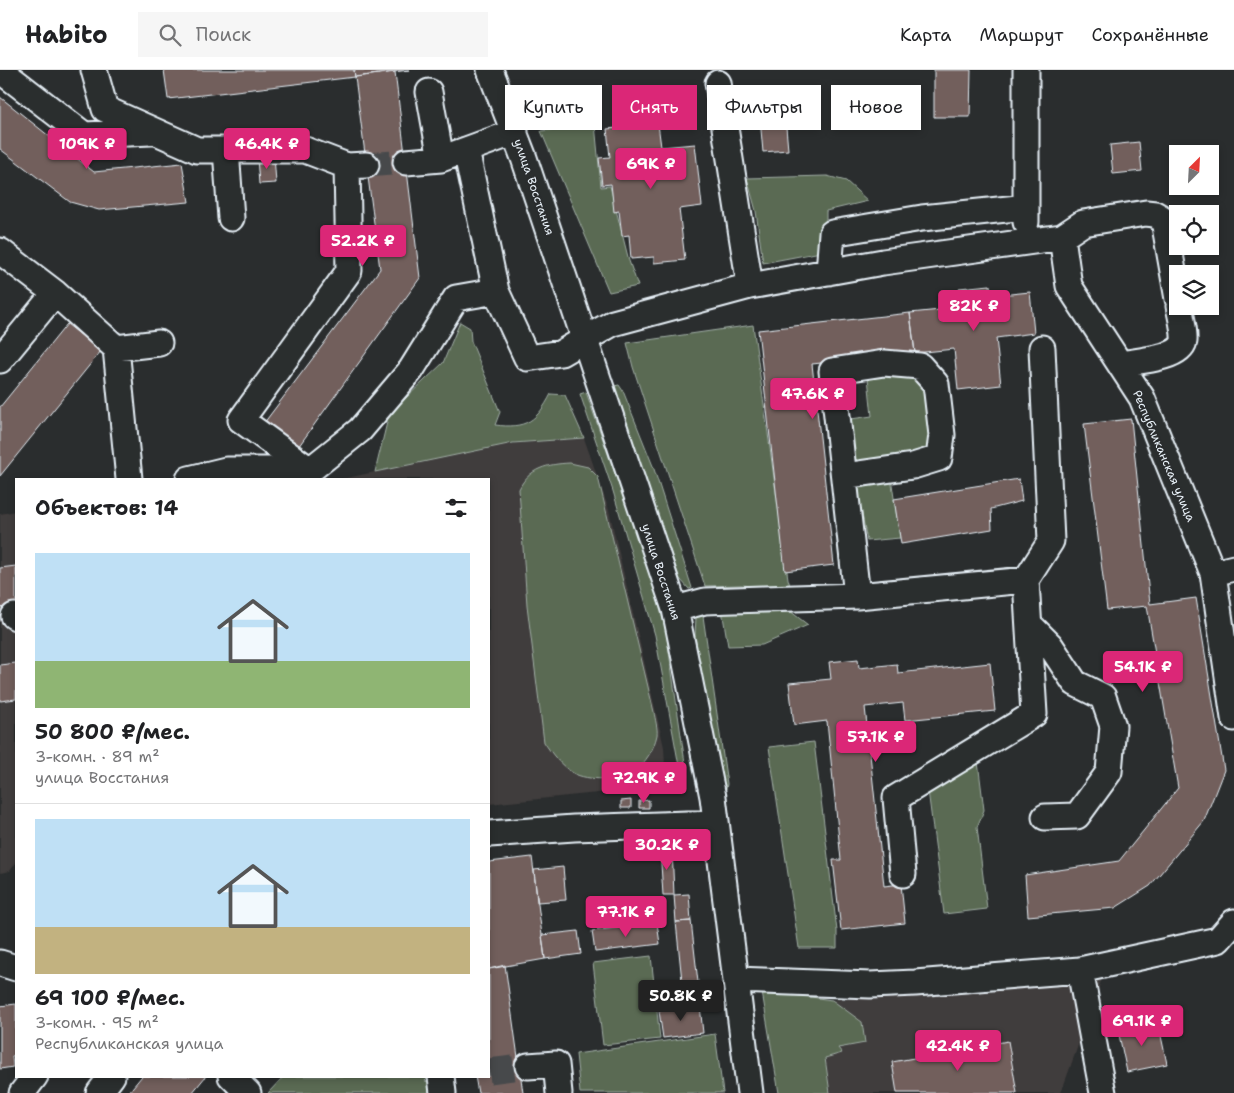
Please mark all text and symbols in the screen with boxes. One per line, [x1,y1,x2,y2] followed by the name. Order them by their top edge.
[138,12,488,57] search box
[25,19,108,51] text: Habito
[156,21,184,49] icon: search
[196,22,251,47] text: Поиск
[900,23,951,47] text: Карта
[979,23,1063,47] text: Маршрут
[1091,23,1209,47] text: Сохранённые
[505,85,602,130] chip: Купить
[612,85,697,130] chip: Снять
[707,85,821,130] chip: Фильтры
[831,85,921,130] chip: Новое
[46,128,128,170] pin: 109K ₽
[221,128,313,170] pin: 46.4K ₽
[59,133,115,154] text: 109K ₽
[235,133,299,154] text: 46.4K ₽
[510,137,558,237] street label: улица Восстания
[1169,145,1219,195] north arrow
[1169,145,1219,315] map controls
[616,148,686,190] pin: 69K ₽
[626,153,676,174] text: 69K ₽
[1169,205,1219,255] button: locate
[317,224,409,267] pin: 52.2K ₽
[331,230,395,251] text: 52.2K ₽
[1169,265,1219,315] button: layers
[939,290,1009,332] pin: 82K ₽
[949,295,999,316] text: 82K ₽
[767,378,859,420] pin: 47.6K ₽
[781,383,845,404] text: 47.6K ₽
[1129,388,1199,525] street label: Республиканская улица
[35,494,178,522] text: Объектов: 14
[442,494,470,522] icon: filters
[638,522,684,622] street label: улица Восстания
[208,586,298,676] icon: home
[1097,650,1189,693] pin: 54.1K ₽
[1114,656,1172,677] text: 54.1K ₽
[35,718,190,746] text: 50 800 ₽/мес.
[830,720,922,763] pin: 57.1K ₽
[847,726,905,747] text: 57.1K ₽
[35,746,160,767] text: 3-комн. · 89 m²
[598,762,690,804] pin: 72.9K ₽
[35,767,169,788] text: улица Восстания
[613,767,675,788] text: 72.9K ₽
[621,828,713,871] pin: 30.2K ₽
[635,834,699,855] text: 30.2K ₽
[208,851,298,941] icon: home
[580,896,672,938] pin: 77.1K ₽
[597,901,655,922] text: 77.1K ₽
[635,980,727,1022] pin: 50.8K ₽
[35,984,185,1012] text: 69 100 ₽/мес.
[649,985,713,1006] text: 50.8K ₽
[1096,1004,1188,1047] pin: 69.1K ₽
[1112,1010,1172,1031] text: 69.1K ₽
[35,1012,159,1033] text: 3-комн. · 95 m²
[912,1030,1004,1072] pin: 42.4K ₽
[35,1033,224,1054] text: Республиканская улица
[926,1035,990,1056] text: 42.4K ₽

